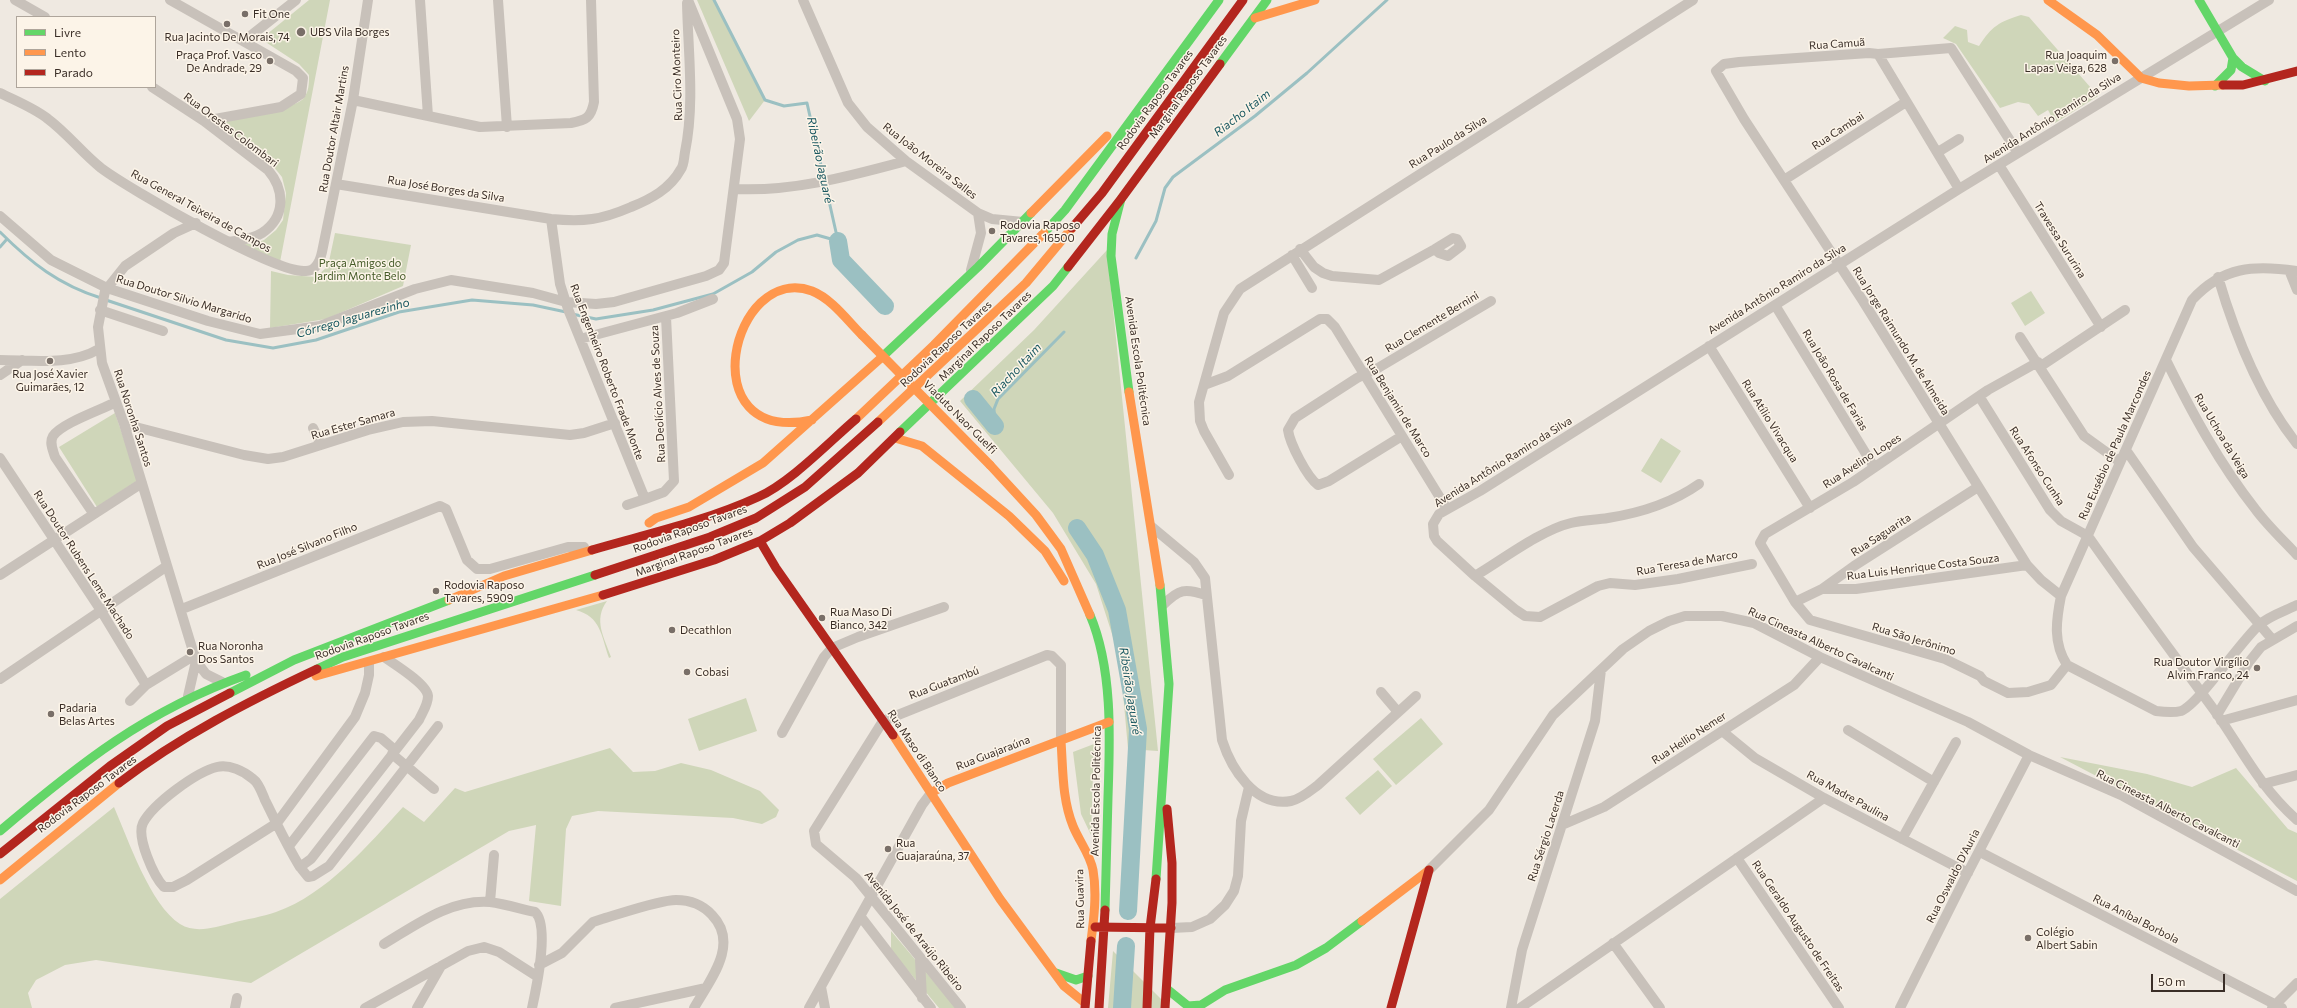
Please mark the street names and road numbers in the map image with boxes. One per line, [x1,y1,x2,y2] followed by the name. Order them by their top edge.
[669,29,685,121] street label: Rua Ciro Monteiro
[1146,33,1230,141] street label: Marginal Raposo Tavares
[1809,35,1865,53] street label: Rua Camuã
[1114,47,1196,153] street label: Rodovia Raposo Tavares
[316,64,352,194] street label: Rua Doutor Altair Martins
[1980,70,2124,166] street label: Avenida Antônio Ramiro da Silva
[181,90,281,170] street label: Rua Orestes Colombari
[1810,109,1866,153] street label: Rua Cambai
[1407,113,1489,171] street label: Rua Paulo da Silva
[880,120,980,202] street label: Rua João Moreira Salles
[128,167,274,255] street label: Rua General Teixeira de Campos
[387,173,505,205] street label: Rua José Borges da Silva
[2031,199,2089,281] street label: Travessa Sururina
[1705,241,1849,337] street label: Avenida Antônio Ramiro da Silva
[1850,264,1952,418] street label: Rua Jorge Raimundo M. de Almeida
[115,272,253,326] street label: Rua Doutor Silvio Margarido
[567,282,647,462] street label: Rua Engenheiro Roberto Frade Monte
[936,288,1034,384] street label: Marginal Raposo Tavares
[1383,289,1481,355] street label: Rua Clemente Bernini
[1122,295,1154,427] street label: Avenida Escola Politécnica
[897,298,995,390] street label: Rodovia Raposo Tavares
[648,325,668,463] street label: Rua Deolício Alves de Souza
[1799,327,1871,433] street label: Rua João Rosa de Farias
[1362,354,1434,460] street label: Rua Benjamin de Marco
[111,368,155,468] street label: Rua Noronha Santos
[2076,368,2154,522] street label: Rua Eusébio de Paula Marcondes
[920,377,1000,457] street label: Viaduto Naor Guelfi
[1739,377,1801,465] street label: Rua Atílio Vivacqua
[2191,391,2253,481] street label: Rua Uchoa da Veiga
[309,406,397,442] street label: Rua Ester Samara
[1431,414,1575,510] street label: Avenida Antônio Ramiro da Silva
[2007,424,2067,508] street label: Rua Afonso Cunha
[1820,431,1904,491] street label: Rua Avelino Lopes
[31,488,137,642] street label: Rua Doutor Rubens Leme Machado
[631,502,749,556] street label: Rodovia Raposo Tavares
[1849,511,1913,559] street label: Rua Saguarita
[255,520,359,572] street label: Rua José Silvano Filho
[633,525,755,579] street label: Marginal Raposo Tavares
[1635,548,1739,578] street label: Rua Teresa de Marco
[1846,551,2000,583] street label: Rua Luis Henrique Costa Souza
[1746,604,1896,684] street label: Rua Cineasta Alberto Cavalcanti
[313,609,431,663] street label: Rodovia Raposo Tavares
[1870,620,1958,658] street label: Rua São Jerônimo
[907,664,981,702] street label: Rua Guatambú
[885,707,949,795] street label: Rua Maso di Bianco
[1649,709,1729,767] street label: Rua Hellio Nemer
[1088,725,1104,857] street label: Avenida Escola Politécnica
[954,733,1032,773] street label: Rua Guajaraúna
[35,752,139,836] street label: Rodovia Raposo Tavares
[2094,767,2242,851] street label: Rua Cineasta Alberto Cavalcanti
[1804,768,1892,824] street label: Rua Madre Paulina
[1525,789,1567,883] street label: Rua Sérgio Lacerda
[1924,827,1982,925] street label: Rua Oswaldo D'Auria
[1749,858,1847,994] street label: Rua Geraldo Augusto de Freitas
[862,869,966,993] street label: Avenida José de Araújo Ribeiro
[1073,869,1087,929] street label: Rua Guavira
[2091,892,2181,946] street label: Rua Aníbal Borbola

